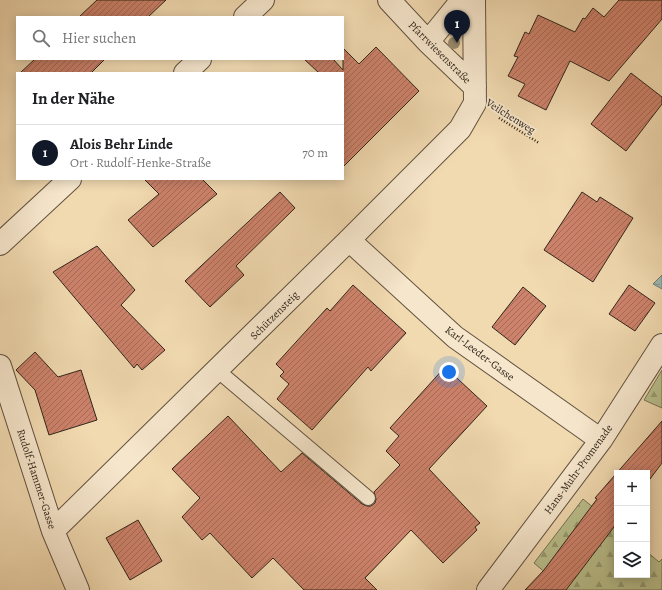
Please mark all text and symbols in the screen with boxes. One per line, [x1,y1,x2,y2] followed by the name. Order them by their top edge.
[444,10,470,43] pin: 1
[16,16,344,60] search box
[405,18,474,87] street label: Pfarrwiesenstraße
[30,27,52,49] icon: search
[62,28,136,48] text: Hier suchen
[32,87,115,110] text: In der Nähe
[482,95,539,138] street label: Veilchenweg
[70,134,173,154] text: Alois Behr Linde
[43,144,47,161] text: 1
[302,144,328,161] text: 70 m
[70,154,211,171] text: Ort · Rudolf-Henke-Straße
[247,287,302,343] street label: Schützensteig
[442,322,518,384] street label: Karl-Leeder-Gasse
[439,362,459,382] your location
[541,421,616,517] street label: Hans-Muhr-Promenade
[13,427,60,531] street label: Rudolf-Hammer-Gasse
[614,470,650,578] map controls
[614,470,650,506] button: +
[614,506,650,542] button: −
[614,542,650,578] button: layers

